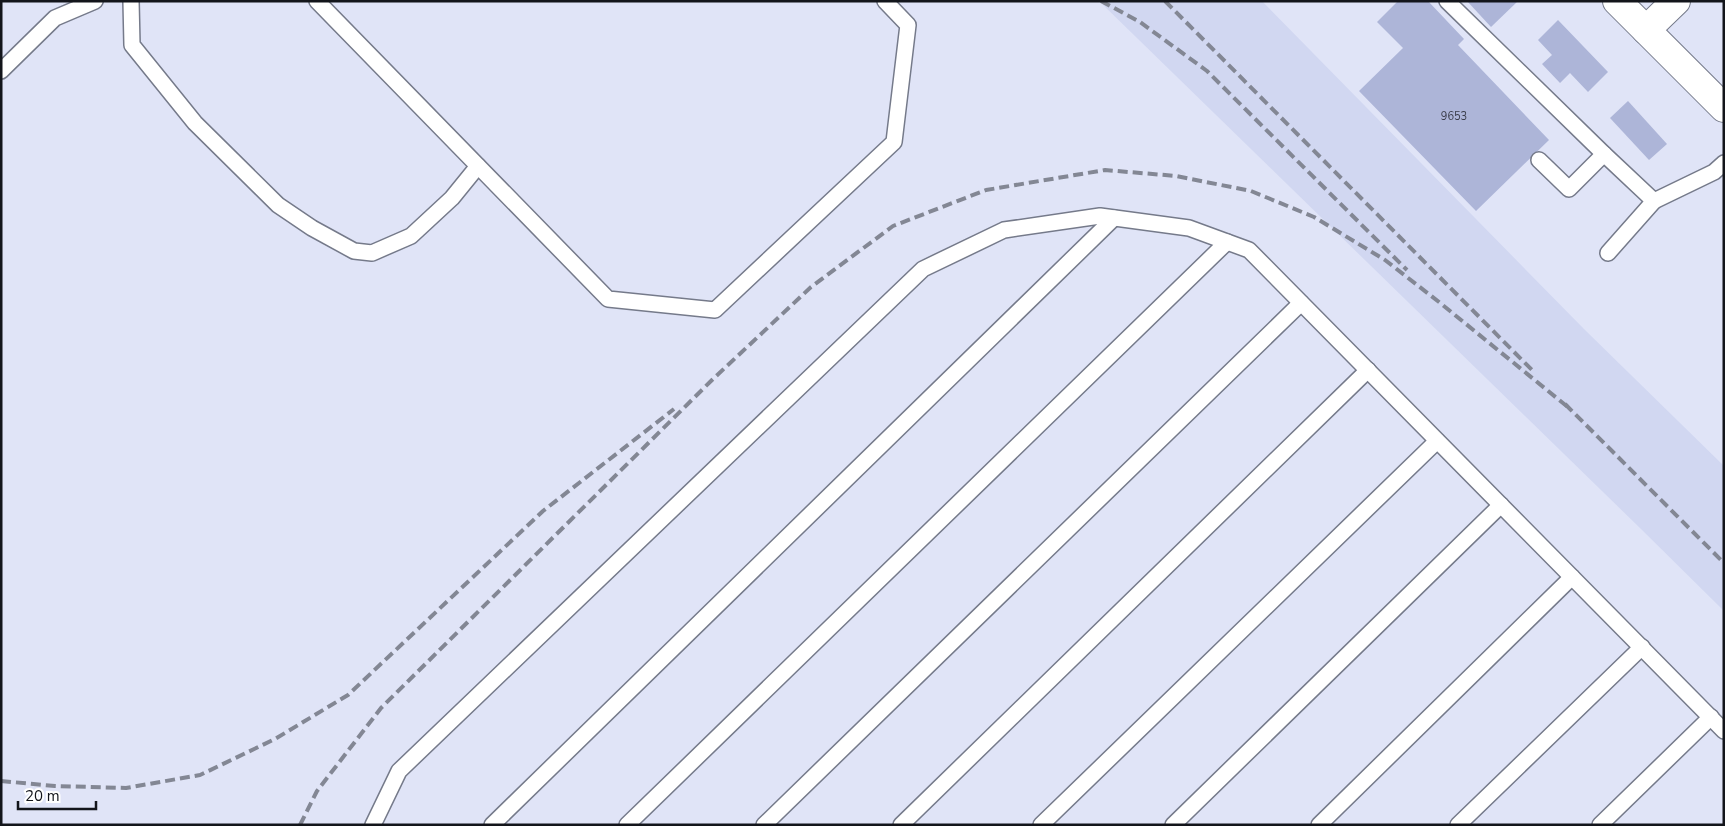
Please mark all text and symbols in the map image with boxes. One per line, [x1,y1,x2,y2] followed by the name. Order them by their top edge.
[1441,109,1467,124] house number: 9653
[18,778,95,810] scale bar
[25,786,60,806] text: 20 m

